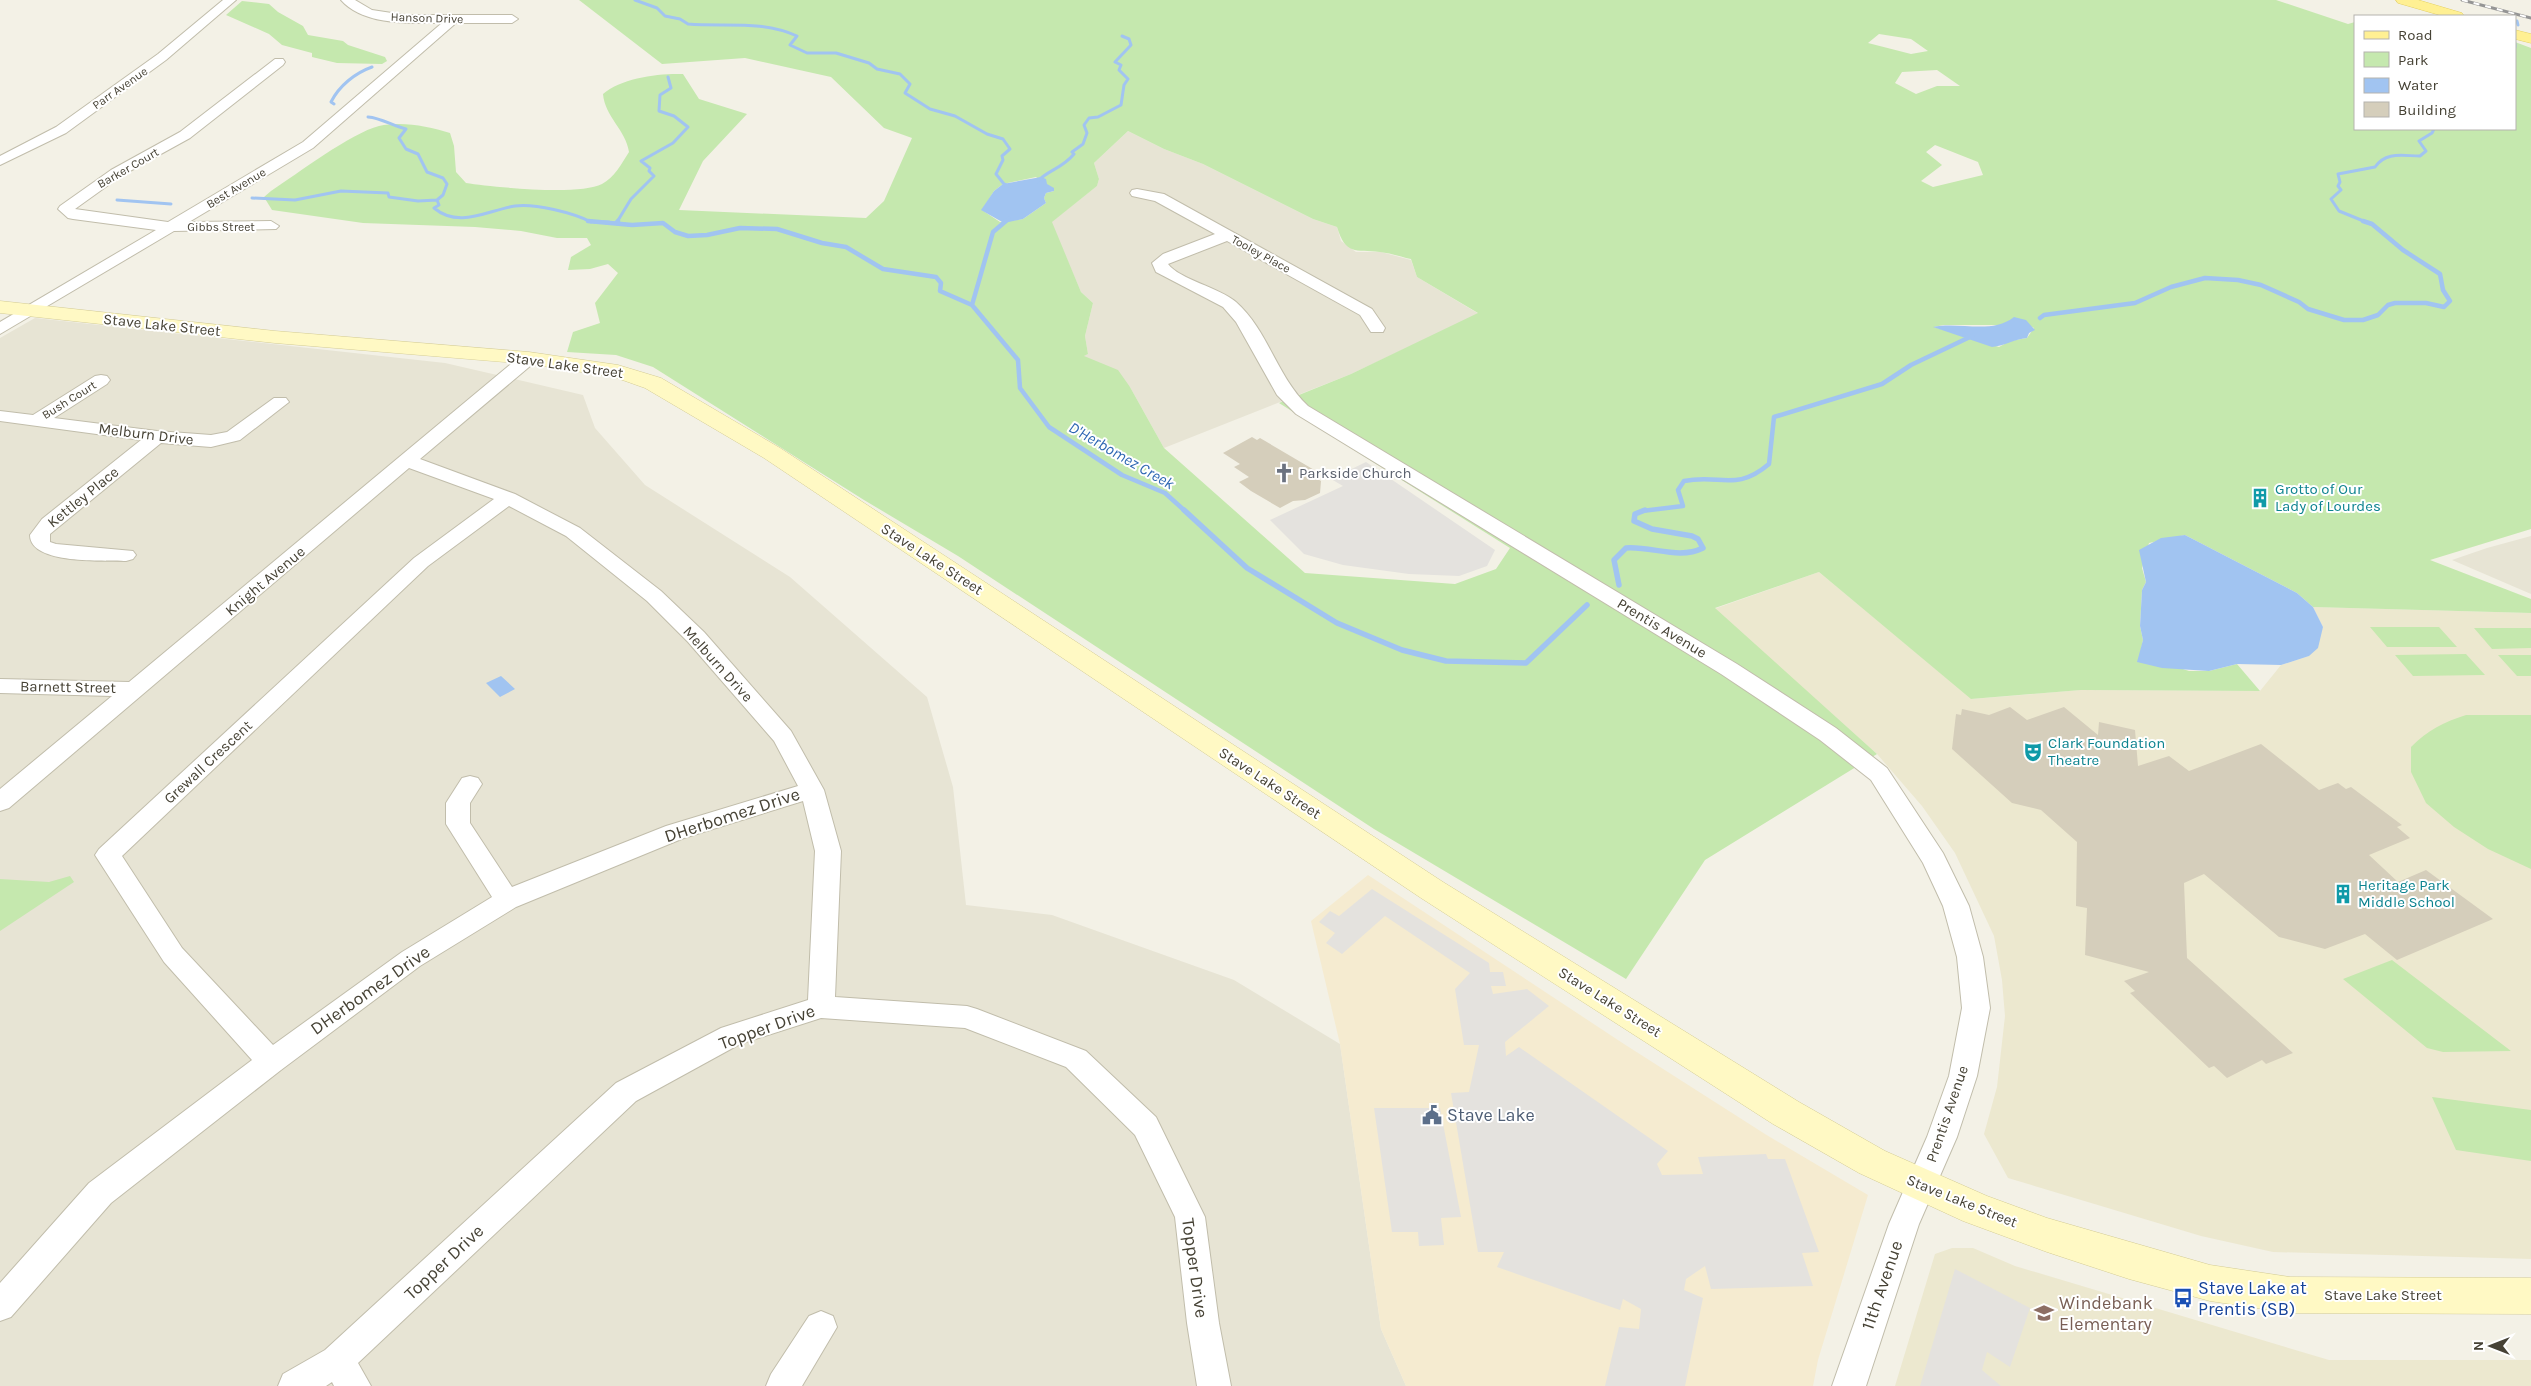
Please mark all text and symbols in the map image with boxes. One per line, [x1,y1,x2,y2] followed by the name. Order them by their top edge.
[390,10,464,26] street label: Hanson Drive
[2354,15,2516,130] legend
[2398,26,2433,44] text: Road
[2398,51,2428,69] text: Park
[90,64,150,112] street label: Parr Avenue
[2398,76,2439,94] text: Water
[2398,101,2456,119] text: Building
[95,145,162,191] street label: Barker Court
[204,165,268,211] street label: Best Avenue
[187,220,255,234] street label: Gibbs Street
[1229,232,1293,276] street label: Tooley Place
[102,310,222,340] street label: Stave Lake Street
[505,348,625,382] street label: Stave Lake Street
[39,378,99,422] street label: Bush Court
[1066,418,1179,494] water label: D'Herbomez Creek
[97,419,195,449] street label: Melburn Drive
[1273,462,1295,484] church icon: Parkside Church
[44,463,122,531] street label: Kettley Place
[1299,464,1411,482] place label: Parkside Church
[2275,480,2381,515] place label: Grotto of Our Lady of Lourdes
[2249,487,2271,509] building icon: Grotto of Our Lady of Lourdes
[878,519,987,599] street label: Stave Lake Street
[221,542,309,620] street label: Knight Avenue
[1614,594,1710,662] street label: Prentis Avenue
[679,622,757,706] street label: Melburn Drive
[20,677,116,697] street label: Barnett Street
[160,716,256,808] street label: Grewall Crescent
[2048,734,2165,769] place label: Clark Foundation Theatre
[2022,741,2044,763] theatre icon: Clark Foundation Theatre
[1216,743,1325,823] street label: Stave Lake Street
[661,783,803,847] street label: DHerbomez Drive
[2358,876,2455,911] place label: Heritage Park Middle School
[2332,883,2354,905] building icon: Heritage Park Middle School
[306,941,434,1039] street label: DHerbomez Drive
[1555,963,1665,1041] street label: Stave Lake Street
[716,999,818,1055] street label: Topper Drive
[1922,1063,1972,1165] street label: Prentis Avenue
[1421,1104,1443,1126] public building icon: Stave Lake
[1447,1104,1535,1126] place label: Stave Lake
[1904,1171,2020,1232] street label: Stave Lake Street
[1177,1217,1213,1319] street label: Topper Drive
[400,1220,488,1304] street label: Topper Drive
[1856,1237,1908,1333] street label: 11th Avenue
[2198,1277,2307,1320] place label: Stave Lake at Prentis (SB)
[2324,1286,2442,1304] street label: Stave Lake Street
[2172,1287,2194,1309] bus stop icon: Stave Lake at Prentis (SB)
[2059,1292,2153,1335] place label: Windebank Elementary
[2033,1302,2055,1324] school or university icon: Windebank Elementary
[2466,1321,2516,1371] north arrow
[2470,1341,2487,1351] text: N

